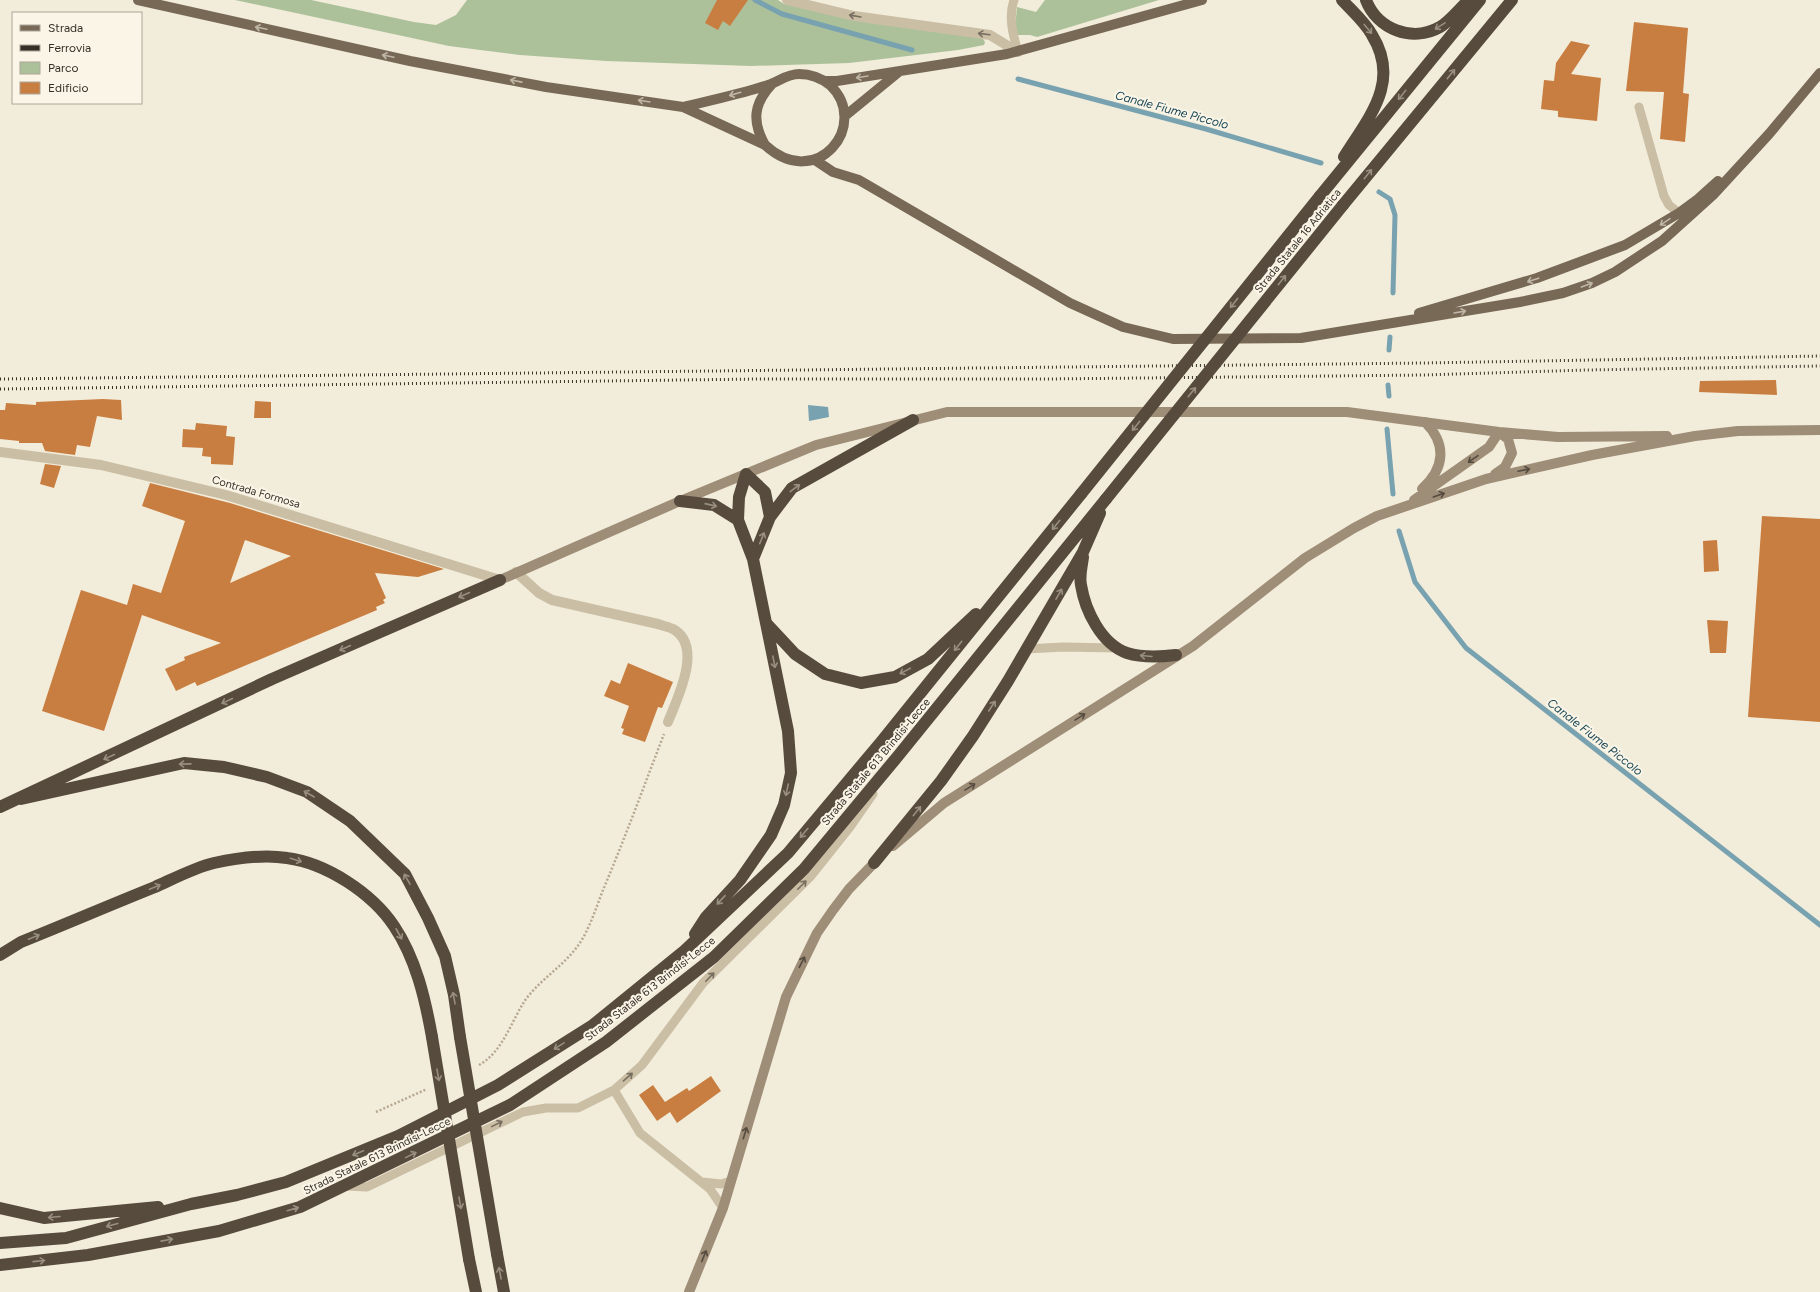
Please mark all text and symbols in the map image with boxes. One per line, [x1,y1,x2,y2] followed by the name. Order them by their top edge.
[849,11,862,19] one-way arrow
[12,12,142,104] legend
[48,21,83,35] text: Strada
[1434,22,1446,30] one-way arrow
[255,24,268,32] one-way arrow
[1363,24,1372,35] one-way arrow
[978,30,991,38] one-way arrow
[48,41,91,55] text: Ferrovia
[382,52,395,60] one-way arrow
[48,61,78,75] text: Parco
[1446,69,1455,79] one-way arrow
[856,73,869,81] one-way arrow
[510,77,523,85] one-way arrow
[48,81,88,95] text: Edificio
[1114,88,1230,132] water label: Canale Fiume Piccolo
[1398,90,1406,101] one-way arrow
[729,91,742,98] one-way arrow
[638,97,651,105] one-way arrow
[1364,169,1372,180] one-way arrow
[1252,186,1344,296] street label: Strada Statale 16 Adriatica
[1660,218,1671,226] one-way arrow
[1278,275,1287,286] one-way arrow
[1528,276,1540,284] one-way arrow
[1581,280,1593,288] one-way arrow
[1230,297,1239,308] one-way arrow
[1453,307,1466,315] one-way arrow
[1187,387,1196,398] one-way arrow
[1131,420,1140,431] one-way arrow
[1467,455,1478,463] one-way arrow
[1517,465,1530,473] one-way arrow
[210,473,302,511] street label: Contrada Formosa
[789,483,800,492] one-way arrow
[1432,491,1445,498] one-way arrow
[704,502,717,510] one-way arrow
[1052,519,1061,530] one-way arrow
[759,533,766,545] one-way arrow
[1056,588,1064,600] one-way arrow
[459,592,471,600] one-way arrow
[954,641,962,652] one-way arrow
[340,644,352,652] one-way arrow
[1140,652,1153,659] one-way arrow
[770,655,778,668] one-way arrow
[899,668,911,676] one-way arrow
[819,696,933,828] street label: Strada Statale 613 Brindisi-Lecce
[1545,696,1645,778] water label: Canale Fiume Piccolo
[221,698,233,705] one-way arrow
[988,700,996,711] one-way arrow
[1074,713,1085,721] one-way arrow
[104,754,116,761] one-way arrow
[179,760,192,768] one-way arrow
[964,782,976,790] one-way arrow
[783,784,791,797] one-way arrow
[303,789,315,797] one-way arrow
[912,806,921,817] one-way arrow
[800,828,809,839] one-way arrow
[290,857,303,864] one-way arrow
[402,873,410,885] one-way arrow
[797,880,807,890] one-way arrow
[148,883,160,890] one-way arrow
[717,895,726,906] one-way arrow
[395,928,403,940] one-way arrow
[28,932,40,940] one-way arrow
[582,934,718,1044] street label: Strada Statale 613 Brindisi-Lecce
[799,956,807,968] one-way arrow
[705,972,715,982] one-way arrow
[450,992,458,1005] one-way arrow
[554,1042,565,1050] one-way arrow
[434,1068,442,1081] one-way arrow
[623,1073,633,1082] one-way arrow
[301,1115,453,1197] street label: Strada Statale 613 Brindisi-Lecce
[490,1120,502,1127] one-way arrow
[742,1127,749,1140] one-way arrow
[352,1149,364,1157] one-way arrow
[405,1150,417,1158] one-way arrow
[456,1197,464,1210] one-way arrow
[286,1205,299,1212] one-way arrow
[48,1213,61,1220] one-way arrow
[106,1222,119,1229] one-way arrow
[160,1236,173,1244] one-way arrow
[701,1250,708,1262] one-way arrow
[32,1257,45,1264] one-way arrow
[496,1267,504,1280] one-way arrow

